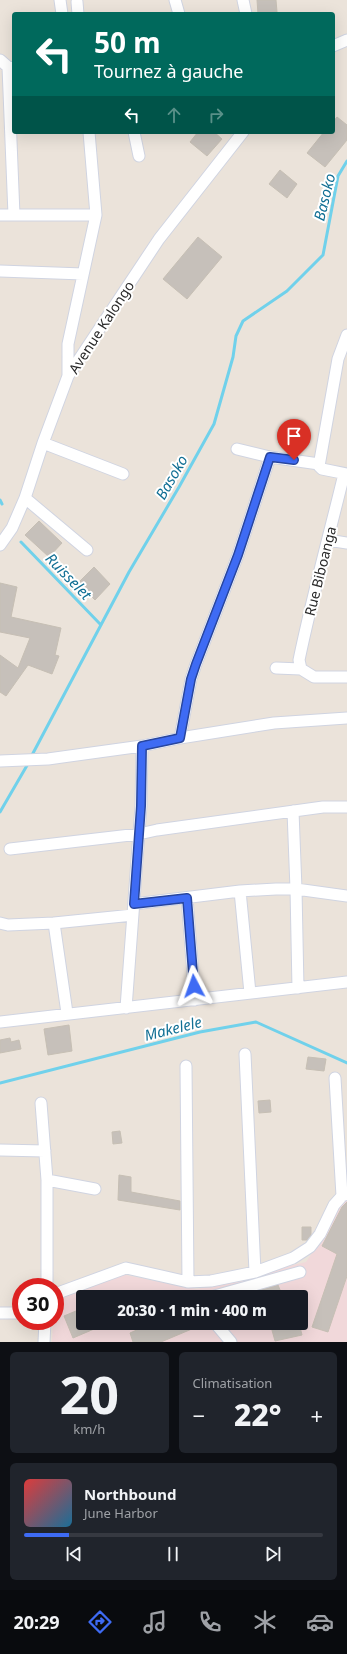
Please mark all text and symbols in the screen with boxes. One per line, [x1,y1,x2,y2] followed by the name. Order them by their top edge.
[94,23,161,61] text: 50 m
[28,28,80,80] icon: left
[94,59,243,83] text: Tournez à gauche
[121,104,143,126] icon: left
[163,104,185,126] icon: ahead
[205,104,227,126] icon: right
[308,171,340,223] water label: Basoko
[64,277,138,377] street label: Avenue Kalongo
[277,419,311,460] pin
[283,425,305,447] icon: arrive
[150,451,192,503] water label: Basoko
[300,524,340,618] street label: Rue Biboanga
[42,548,97,605] water label: Ruisselet
[173,965,215,1007] position arrow
[142,1011,204,1045] water label: Makelele
[12,1278,64,1330] speed limit sign: 30
[117,1300,267,1320] text: 20:30 · 1 min · 400 m
[60,1358,119,1429] text: 20
[193,1374,272,1392] text: Climatisation
[234,1394,281,1435] text: 22°
[193,1400,205,1430] text: −
[310,1400,323,1430] text: +
[73,1420,105,1438] text: km/h
[84,1484,176,1504] text: Northbound
[84,1504,158,1522] text: June Harbor
[63,1543,85,1565] icon: previous
[162,1543,184,1565] icon: pause
[262,1543,284,1565] icon: next
[86,1608,114,1636] icon: directions
[141,1608,169,1636] icon: music
[196,1608,224,1636] icon: phone
[251,1608,279,1636] icon: climate
[306,1608,334,1636] icon: car
[13,1610,60,1634] text: 20:29

